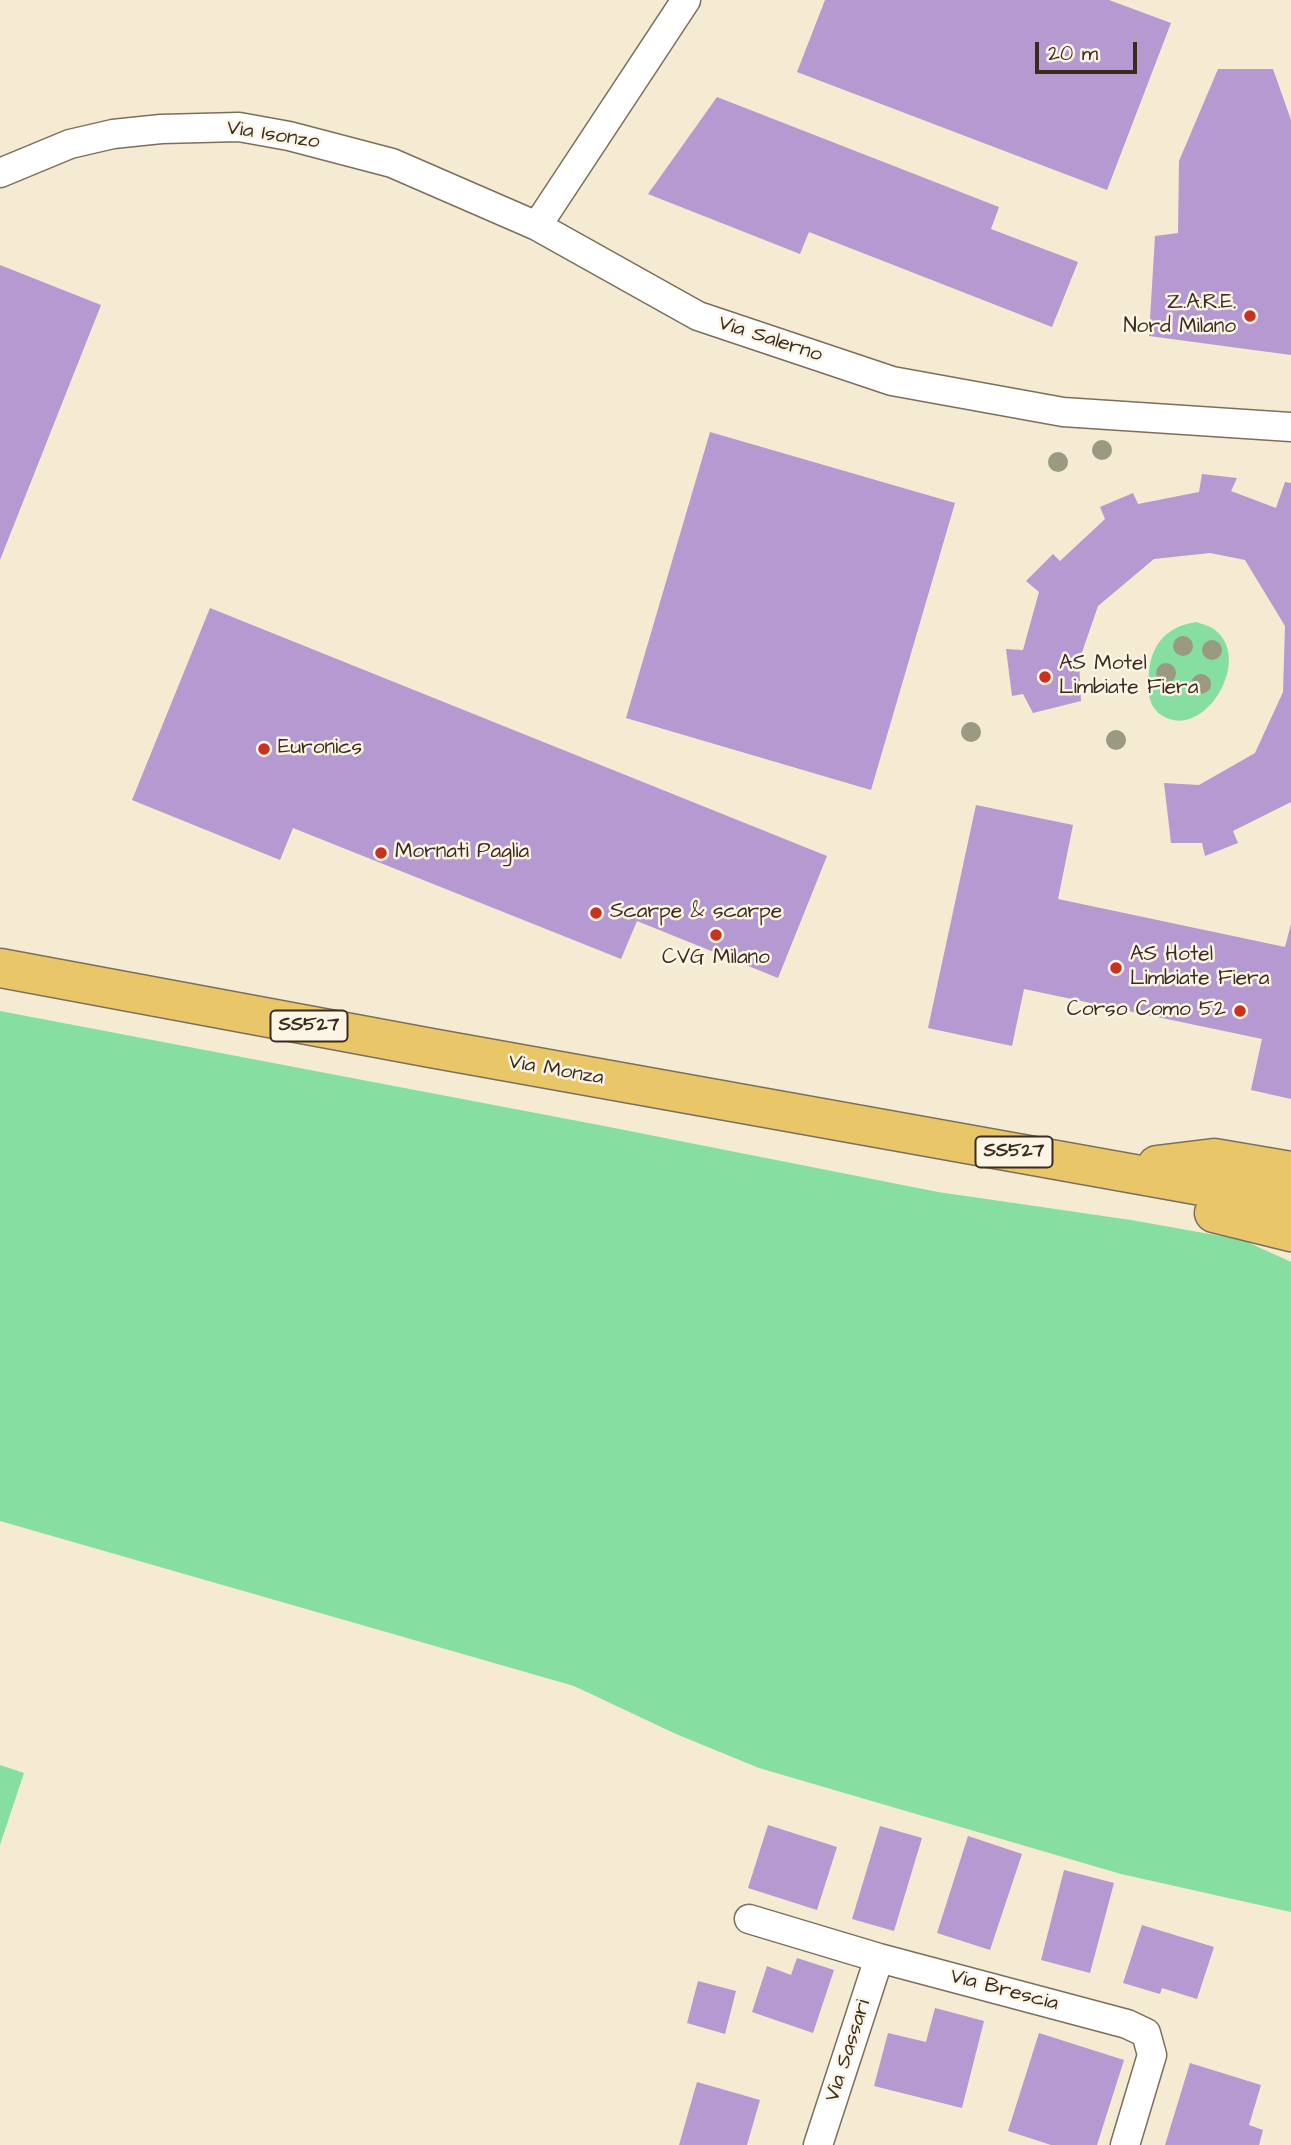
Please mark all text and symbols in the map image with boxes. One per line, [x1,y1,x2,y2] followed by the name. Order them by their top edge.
[1039,28,1140,72] scale bar
[1048,39,1098,68] text: 20 m
[225,116,321,156] street label: Via Isonzo
[1123,291,1236,341] place label: Z.A.R.E. Nord Milano
[1242,308,1258,324] marker: Z.A.R.E. Nord Milano
[715,311,825,369] street label: Via Salerno
[1059,652,1198,702] place label: AS Motel Limbiate Fiera
[1037,669,1053,685] marker: AS Motel Limbiate Fiera
[278,736,362,762] place label: Euronics
[256,741,272,757] marker: Euronics
[395,840,529,866] place label: Mornati Paglia
[373,845,389,861] marker: Mornati Paglia
[610,900,782,926] place label: Scarpe & scarpe
[588,905,604,921] marker: Scarpe & scarpe
[708,927,724,943] marker: CVG Milano
[1130,943,1269,993] place label: AS Hotel Limbiate Fiera
[662,946,770,972] place label: CVG Milano
[1108,960,1124,976] marker: AS Hotel Limbiate Fiera
[1067,998,1226,1024] place label: Corso Como 52
[1232,1003,1248,1019] marker: Corso Como 52
[270,1010,348,1042] road number: SS527
[506,1050,606,1092] street label: Via Monza
[976,1136,1052,1168] road number: SS527
[947,1964,1061,2018] street label: Via Brescia
[821,1997,877,2105] street label: Via Sassari

